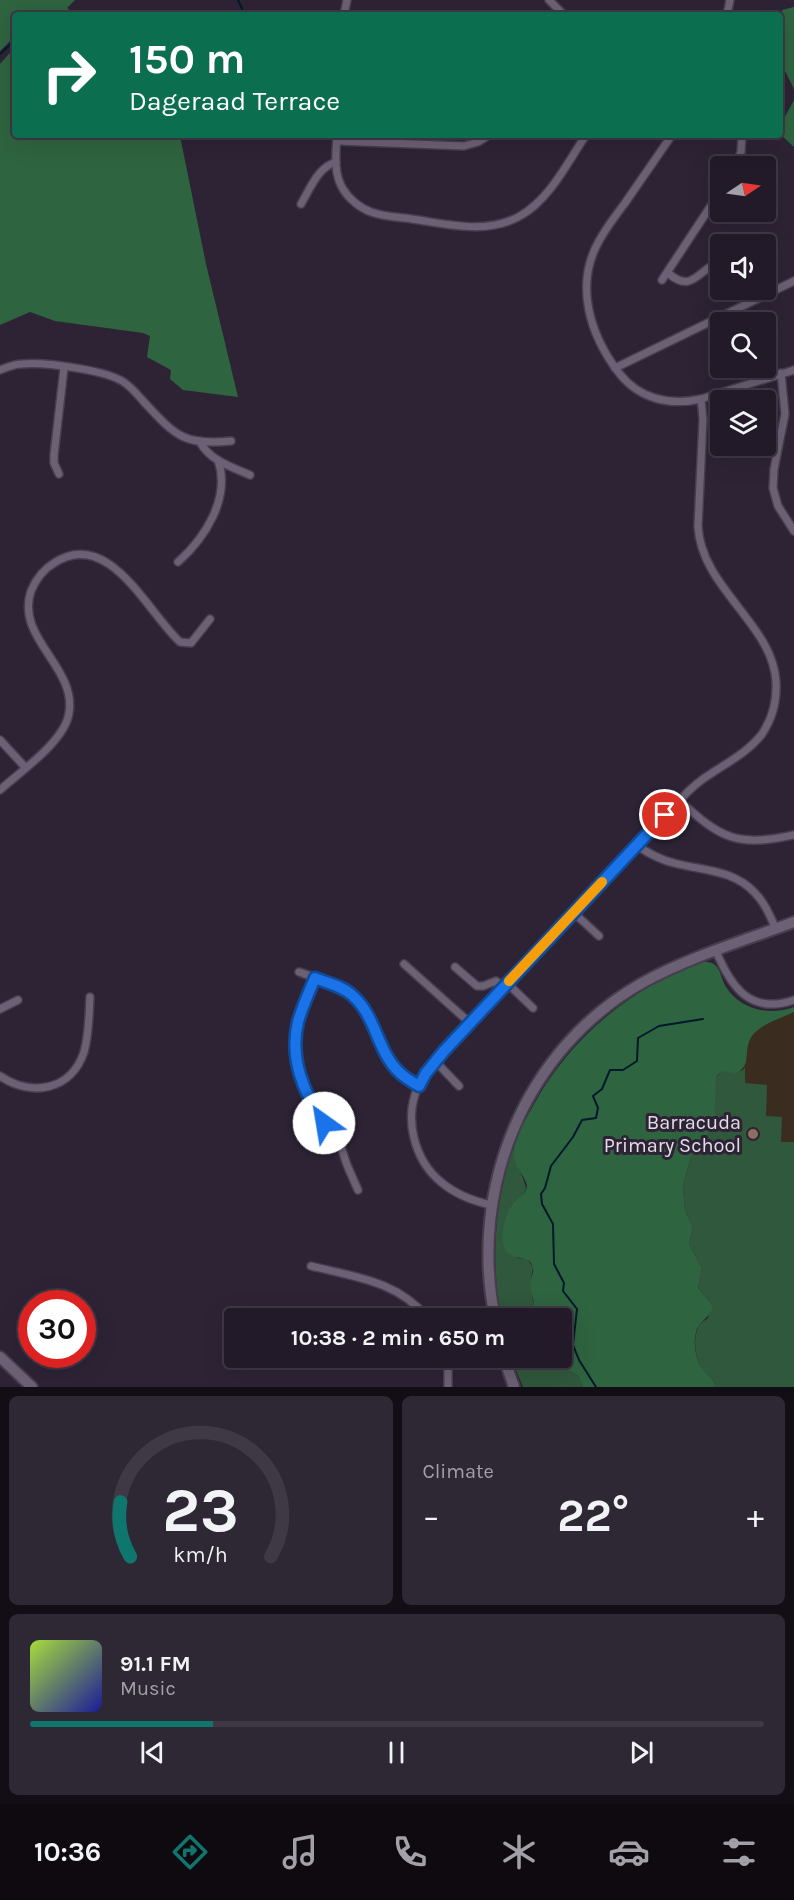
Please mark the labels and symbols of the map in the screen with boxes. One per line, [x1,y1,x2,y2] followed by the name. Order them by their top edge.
[710,156,776,222] north arrow
[639,789,690,840] pin
[292,1091,356,1155] position arrow
[604,1111,741,1157] place label: Barracuda Primary School
[746,1127,760,1141] marker: Barracuda Primary School
[18,1290,96,1368] speed limit sign: 30

